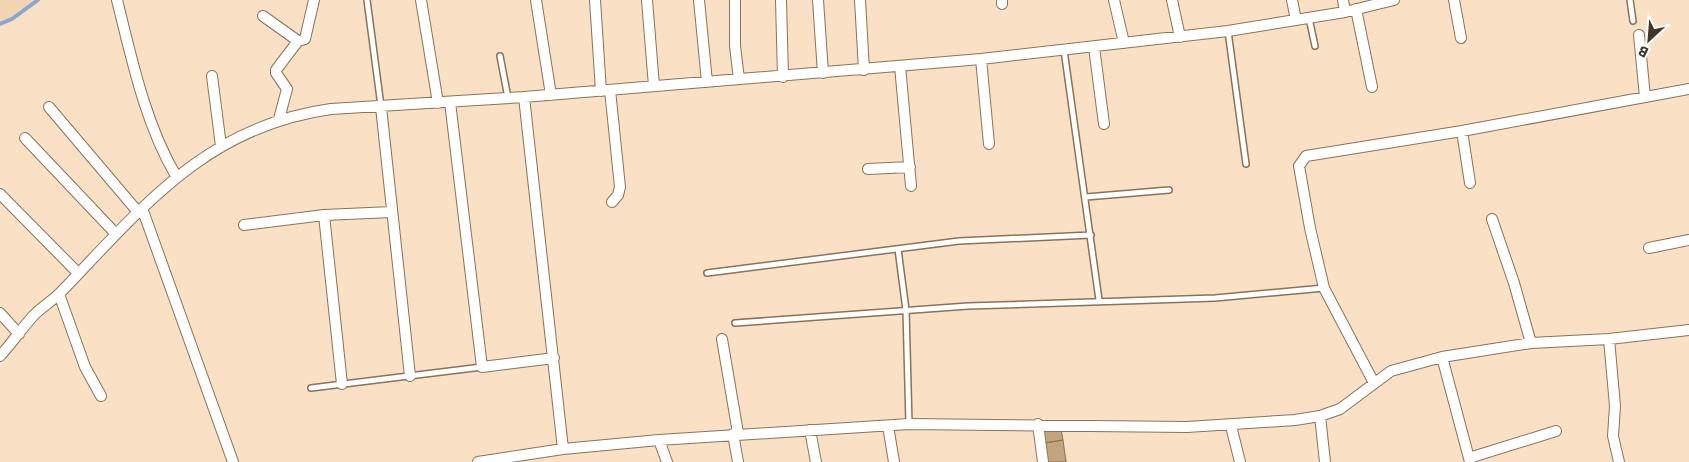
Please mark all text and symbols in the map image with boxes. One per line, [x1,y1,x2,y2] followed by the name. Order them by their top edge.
[1624,15,1674,65] north arrow
[1635,42,1651,63] text: B

